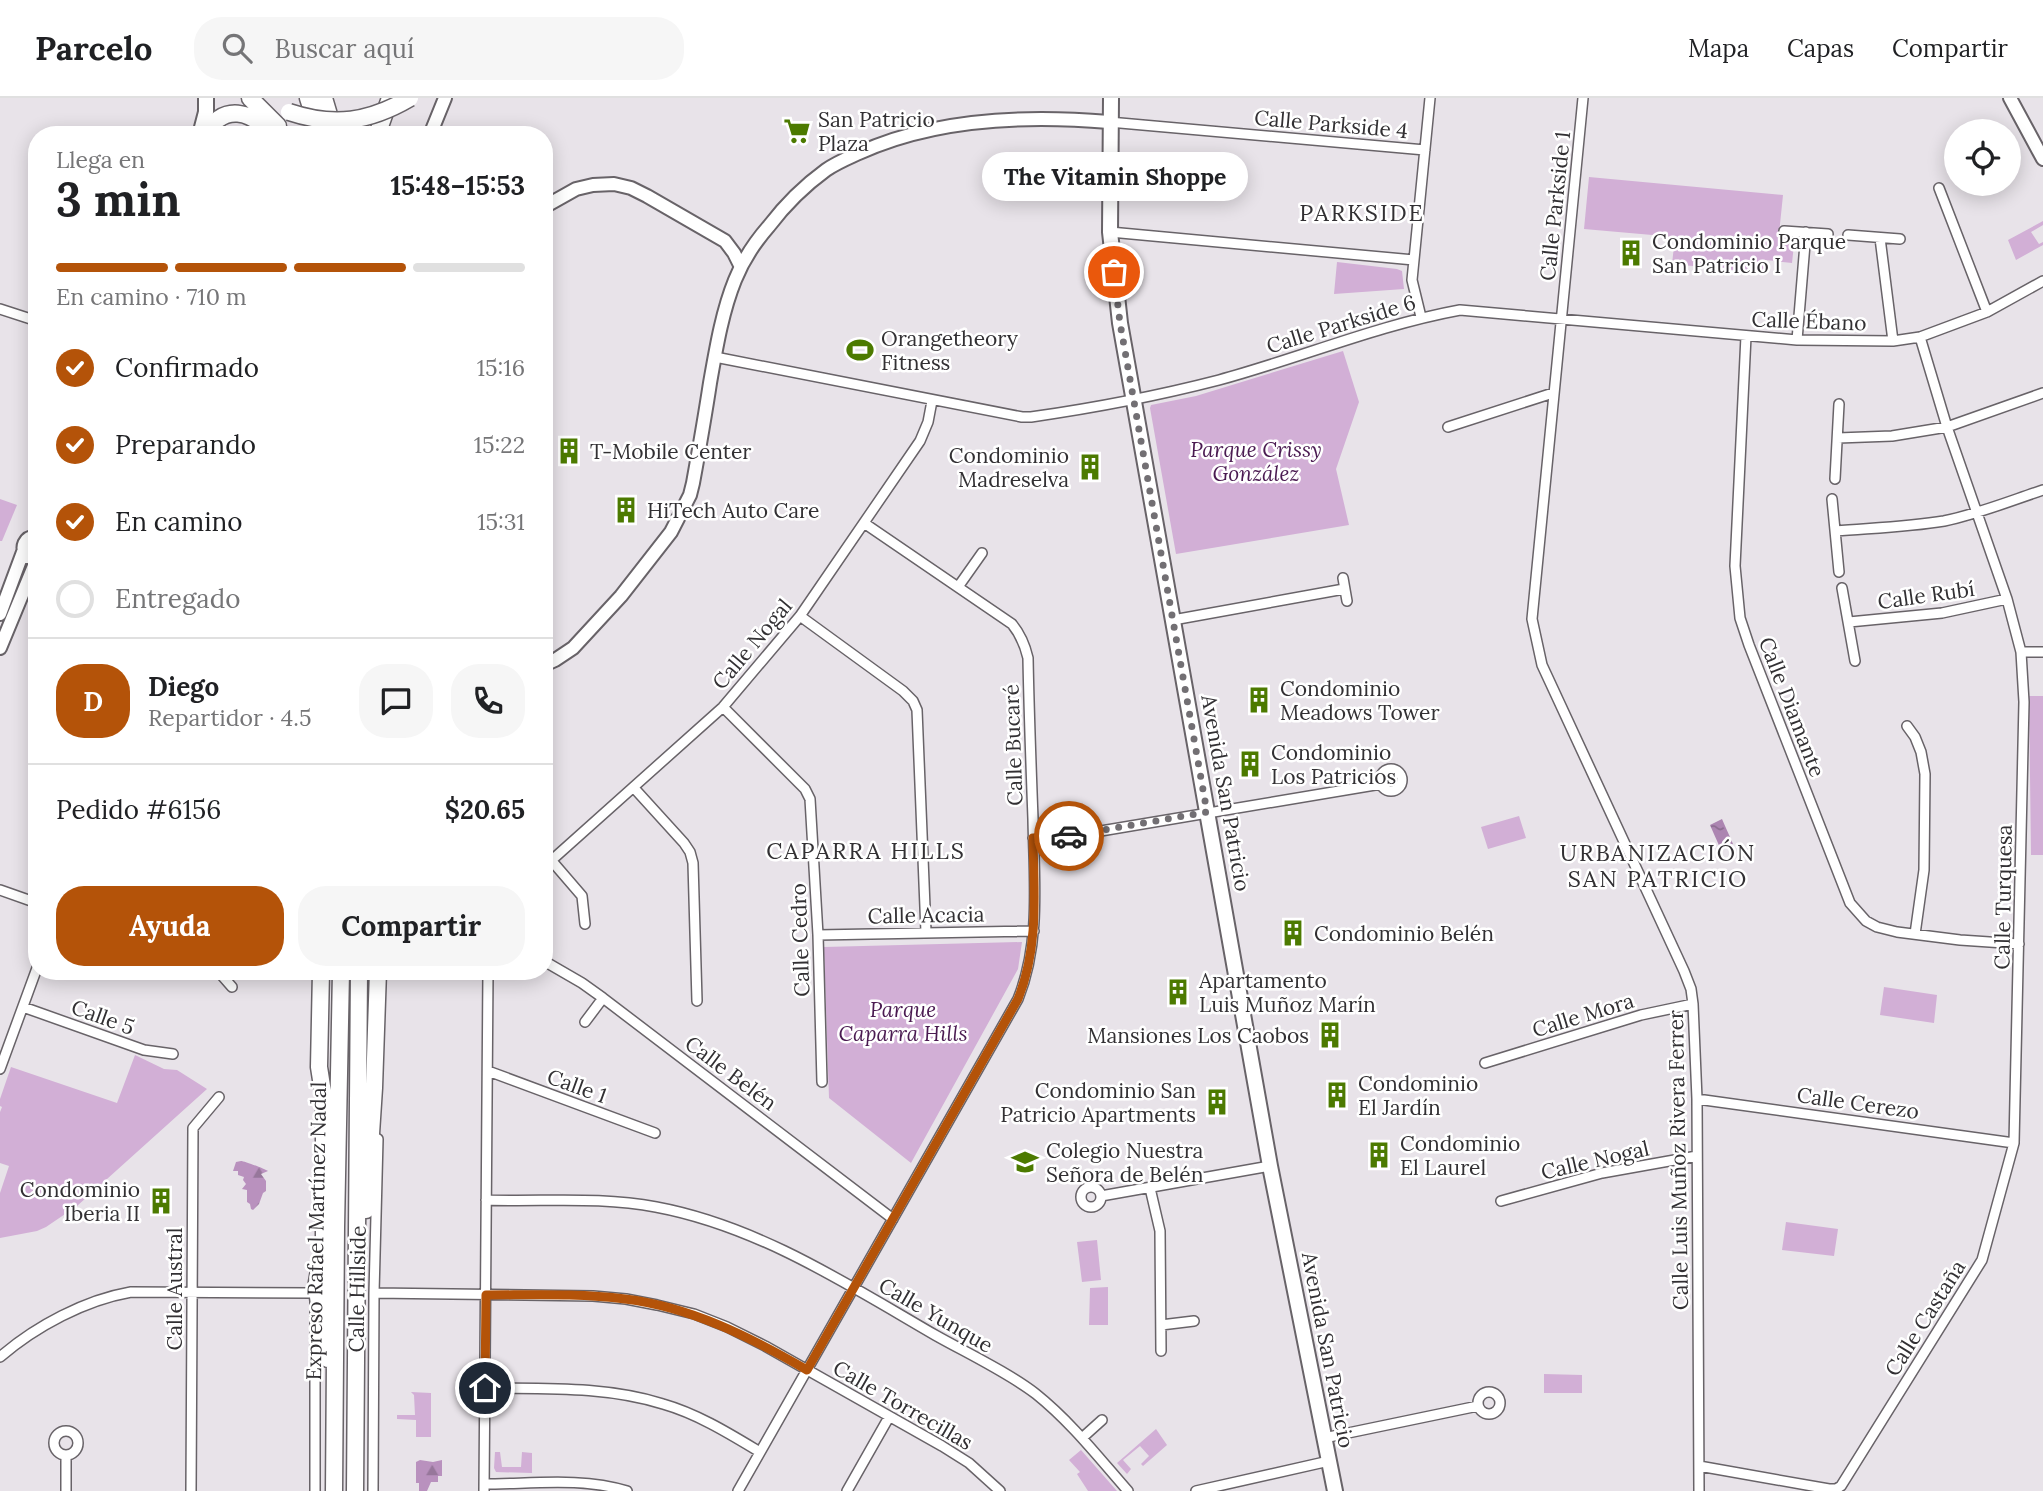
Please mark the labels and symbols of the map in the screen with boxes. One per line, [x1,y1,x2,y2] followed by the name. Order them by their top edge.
[1253,104,1409,144] street label: Calle Parkside 4
[818,106,935,157] place label: San Patricio Plaza
[782,116,812,146] supermarket icon: San Patricio Plaza
[1534,130,1576,282] street label: Calle Parkside 1
[981,153,1247,202] callout: The Vitamin Shoppe
[1299,198,1425,227] district label: PARKSIDE
[1652,228,1846,279] place label: Condominio Parque San Patricio I
[1616,238,1646,268] building icon: Condominio Parque San Patricio I
[1084,242,1144,302] pin
[1263,288,1419,360] street label: Calle Parkside 6
[1751,306,1867,336] street label: Calle Ébano
[881,325,1018,376] place label: Orangetheory Fitness
[845,335,875,365] sports icon: Orangetheory Fitness
[554,436,584,466] building icon: T-Mobile Center
[1190,436,1322,487] park label: Parque Crissy González
[590,438,751,465] place label: T-Mobile Center
[949,442,1069,493] place label: Condominio Madreselva
[1075,452,1105,482] building icon: Condominio Madreselva
[611,495,641,525] building icon: HiTech Auto Care
[647,497,819,524] place label: HiTech Auto Care
[1876,575,1976,615] street label: Calle Rubí
[706,593,798,695] street label: Calle Nogal
[1753,633,1831,781] street label: Calle Diamante
[1280,675,1440,726] place label: Condominio Meadows Tower
[997,684,1029,806] street label: Calle Bucaré
[1244,685,1274,715] building icon: Condominio Meadows Tower
[1195,692,1257,893] street label: Avenida San Patricio
[1271,739,1396,790] place label: Condominio Los Patricios
[1235,749,1265,779] building icon: Condominio Los Patricios
[1034,801,1104,871] courier
[1988,824,2018,970] street label: Calle Turquesa
[766,836,966,865] district label: CAPARRA HILLS
[1560,838,1756,893] district label: URBANIZACIÓN SAN PATRICIO
[785,883,815,997] street label: Calle Cedro
[867,900,985,930] street label: Calle Acacia
[1278,918,1308,948] building icon: Condominio Belén
[1314,920,1494,947] place label: Condominio Belén
[1198,967,1376,1018] place label: Apartamento Luis Muñoz Marín
[1163,977,1193,1007] building icon: Apartamento Luis Muñoz Marín
[1529,987,1637,1043] street label: Calle Mora
[68,993,138,1041] street label: Calle 5
[839,996,967,1047] park label: Parque Caparra Hills
[1662,1010,1694,1310] street label: Calle Luis Muñoz Rivera Ferrer
[1315,1020,1345,1050] building icon: Mansiones Los Caobos
[1087,1022,1309,1049] place label: Mansiones Los Caobos
[680,1030,782,1116] street label: Calle Belén
[543,1063,611,1109] street label: Calle 1
[1358,1070,1478,1121] place label: Condominio El Jardín
[1000,1077,1196,1128] place label: Condominio San Patricio Apartments
[1322,1080,1352,1110] building icon: Condominio El Jardín
[300,1081,332,1381] street label: Expreso Rafael Martínez Nadal
[1795,1081,1921,1125] street label: Calle Cerezo
[1202,1087,1232,1117] building icon: Condominio San Patricio Apartments
[1400,1130,1520,1181] place label: Condominio El Laurel
[1538,1134,1652,1186] street label: Calle Nogal
[1046,1137,1204,1188] place label: Colegio Nuestra Señora de Belén
[1364,1140,1394,1170] building icon: Condominio El Laurel
[1010,1147,1040,1177] school or university icon: Colegio Nuestra Señora de Belén
[20,1176,140,1227] place label: Condominio Iberia II
[146,1186,176,1216] building icon: Condominio Iberia II
[342,1225,372,1353] street label: Calle Hillside
[161,1228,188,1350] street label: Calle Austral
[1296,1249,1360,1450] street label: Avenida San Patricio
[1879,1255,1971,1381] street label: Calle Castaña
[874,1271,998,1359] street label: Calle Yunque
[828,1354,978,1456] street label: Calle Torrecillas
[455,1358,515,1418] pin

